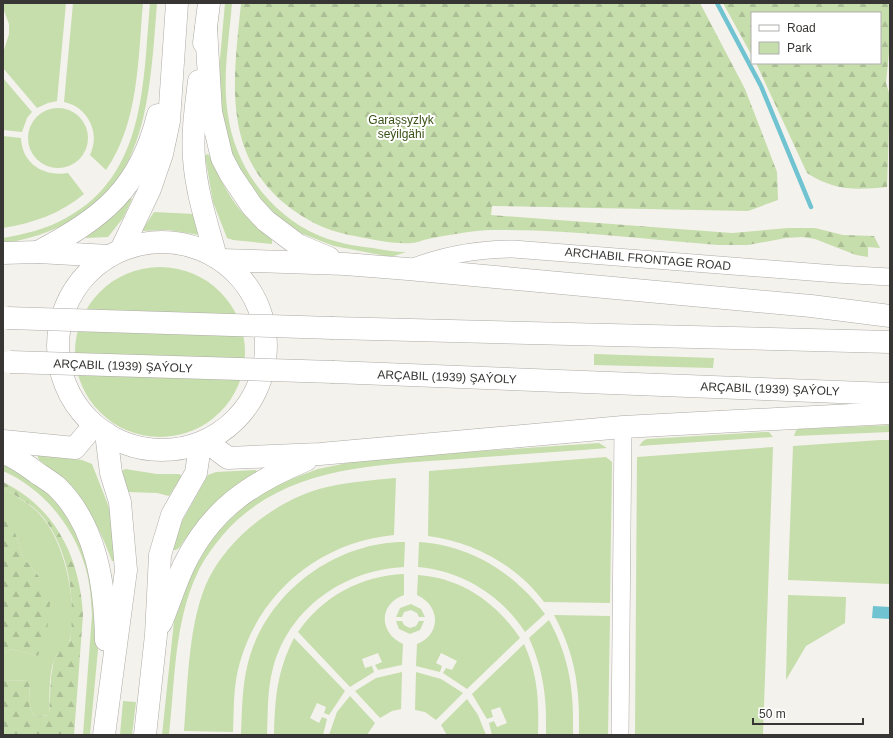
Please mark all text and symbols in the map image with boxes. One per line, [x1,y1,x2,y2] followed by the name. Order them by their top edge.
[751,12,881,64] legend
[787,21,816,35] text: Road
[787,41,813,55] text: Park
[368,113,435,141] park label: Garaşsyzlyk seýilgähi
[564,245,732,273] street label: ARCHABIL FRONTAGE ROAD
[53,356,193,375] street label: ARÇABIL (1939) ŞAÝOLY
[377,367,517,386] street label: ARÇABIL (1939) ŞAÝOLY
[700,379,840,398] street label: ARÇABIL (1939) ŞAÝOLY
[753,700,863,726] scale bar
[759,707,786,721] text: 50 m

